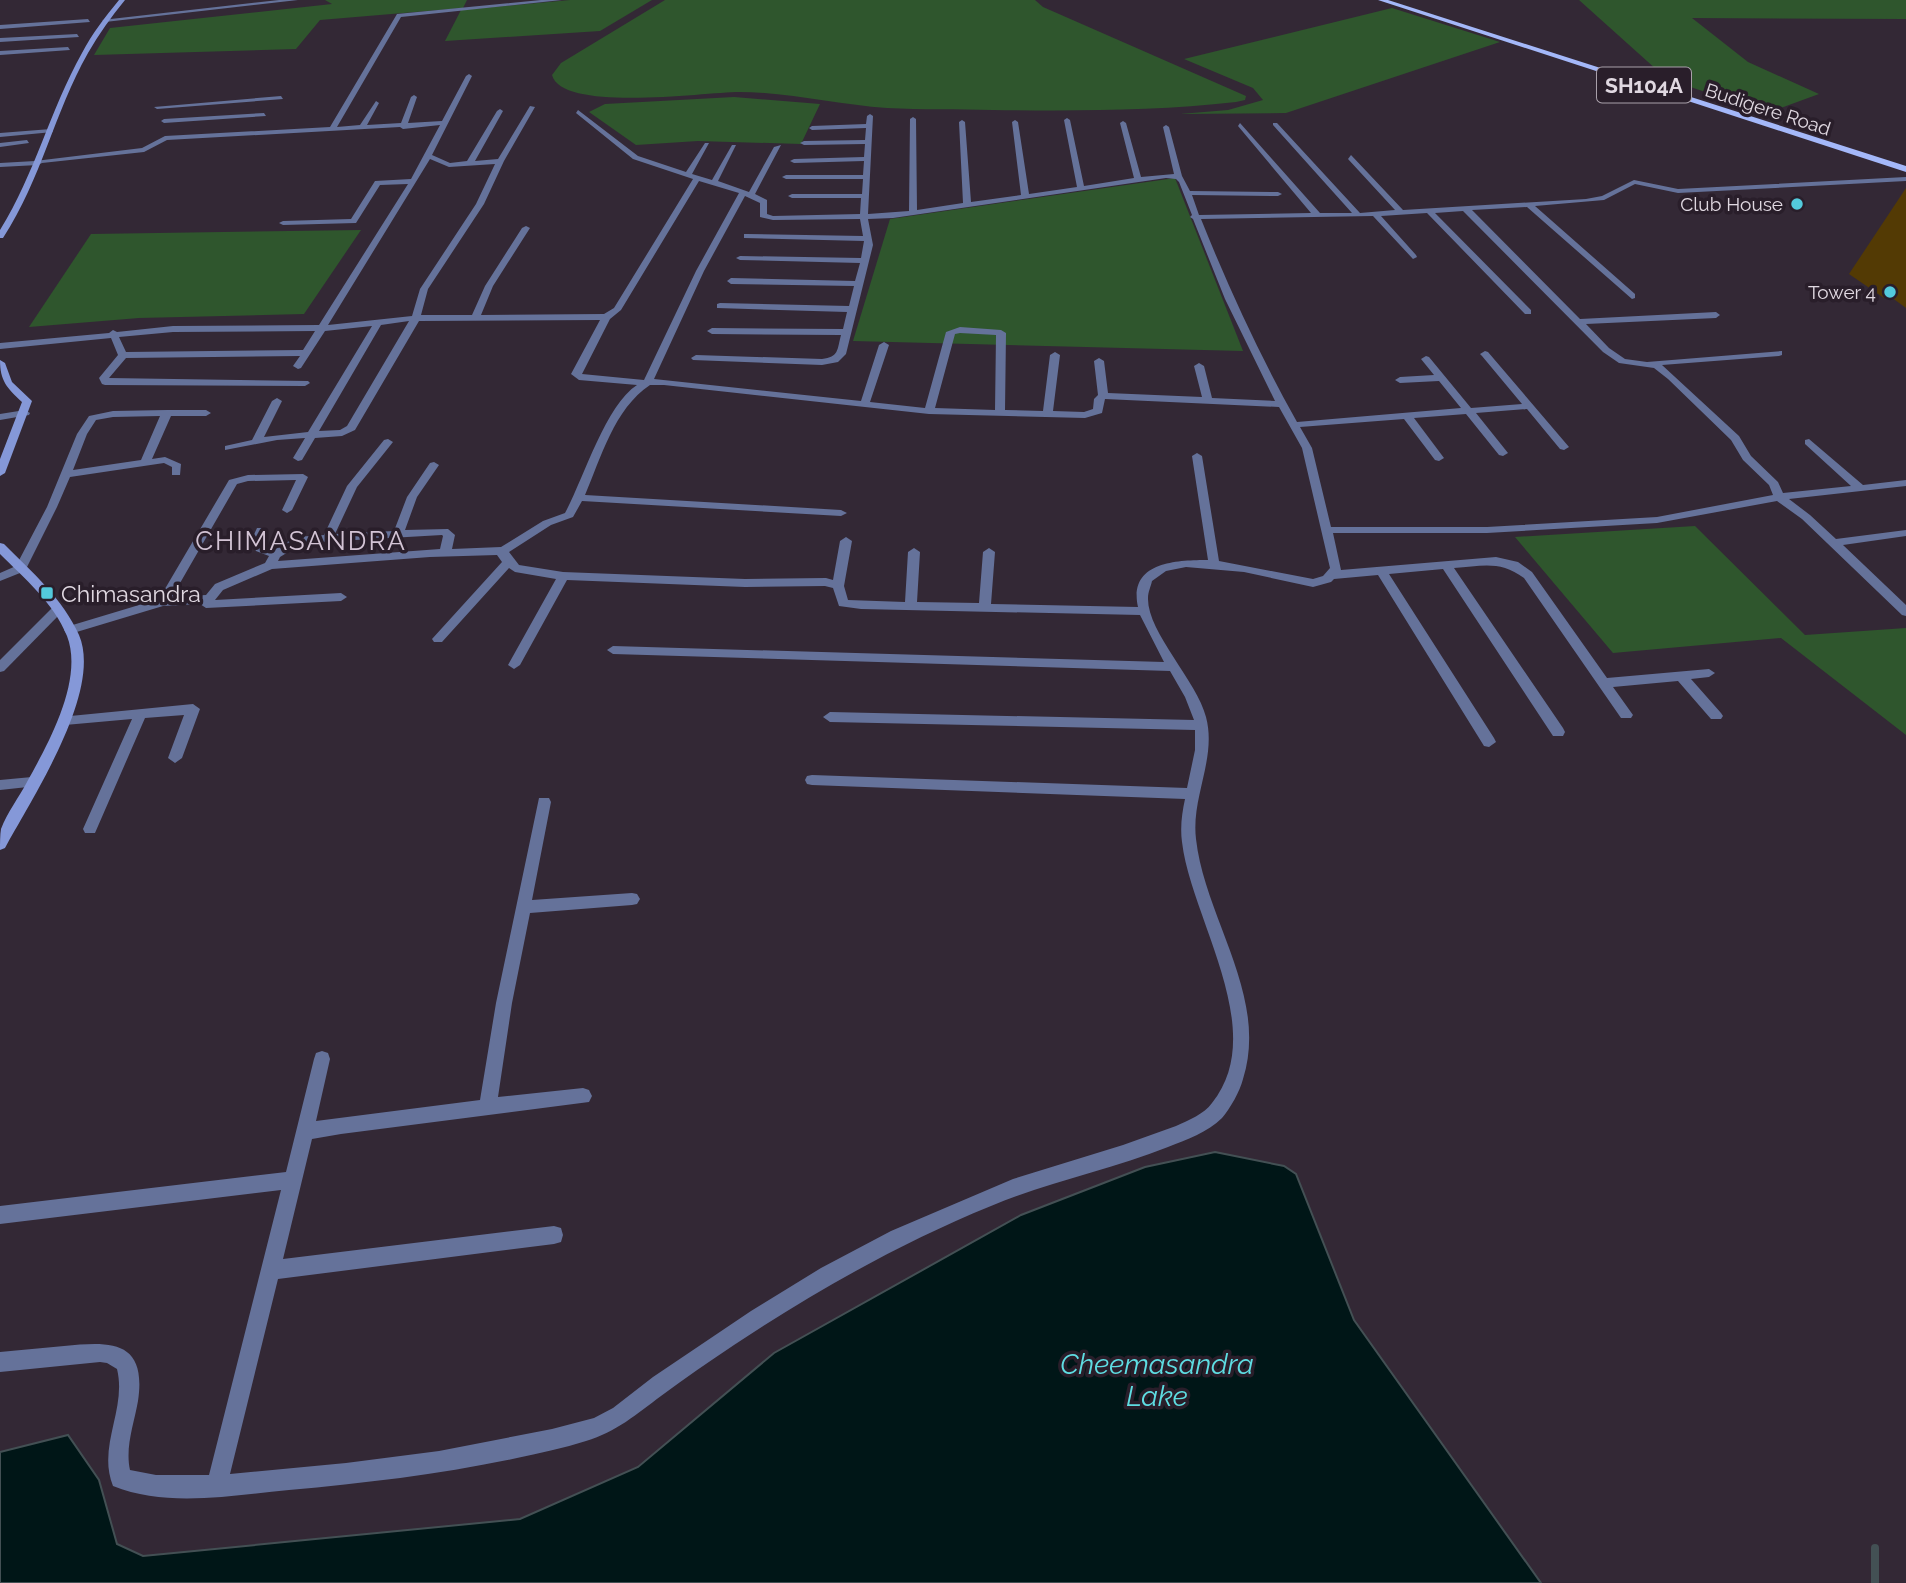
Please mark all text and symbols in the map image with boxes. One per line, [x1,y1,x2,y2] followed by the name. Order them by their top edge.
[1597,68,1691,102] road number: SH104A
[1702,78,1834,140] street label: Budigere Road
[1680,193,1783,215] place label: Club House
[1789,196,1805,212] marker: Club House
[1808,281,1876,303] place label: Tower 4
[1882,284,1898,300] marker: Tower 4
[195,526,407,556] district label: CHIMASANDRA
[61,580,201,607] place label: Chimasandra
[39,585,55,601] marker: Chimasandra
[1060,1348,1254,1413] water label: Cheemasandra Lake

